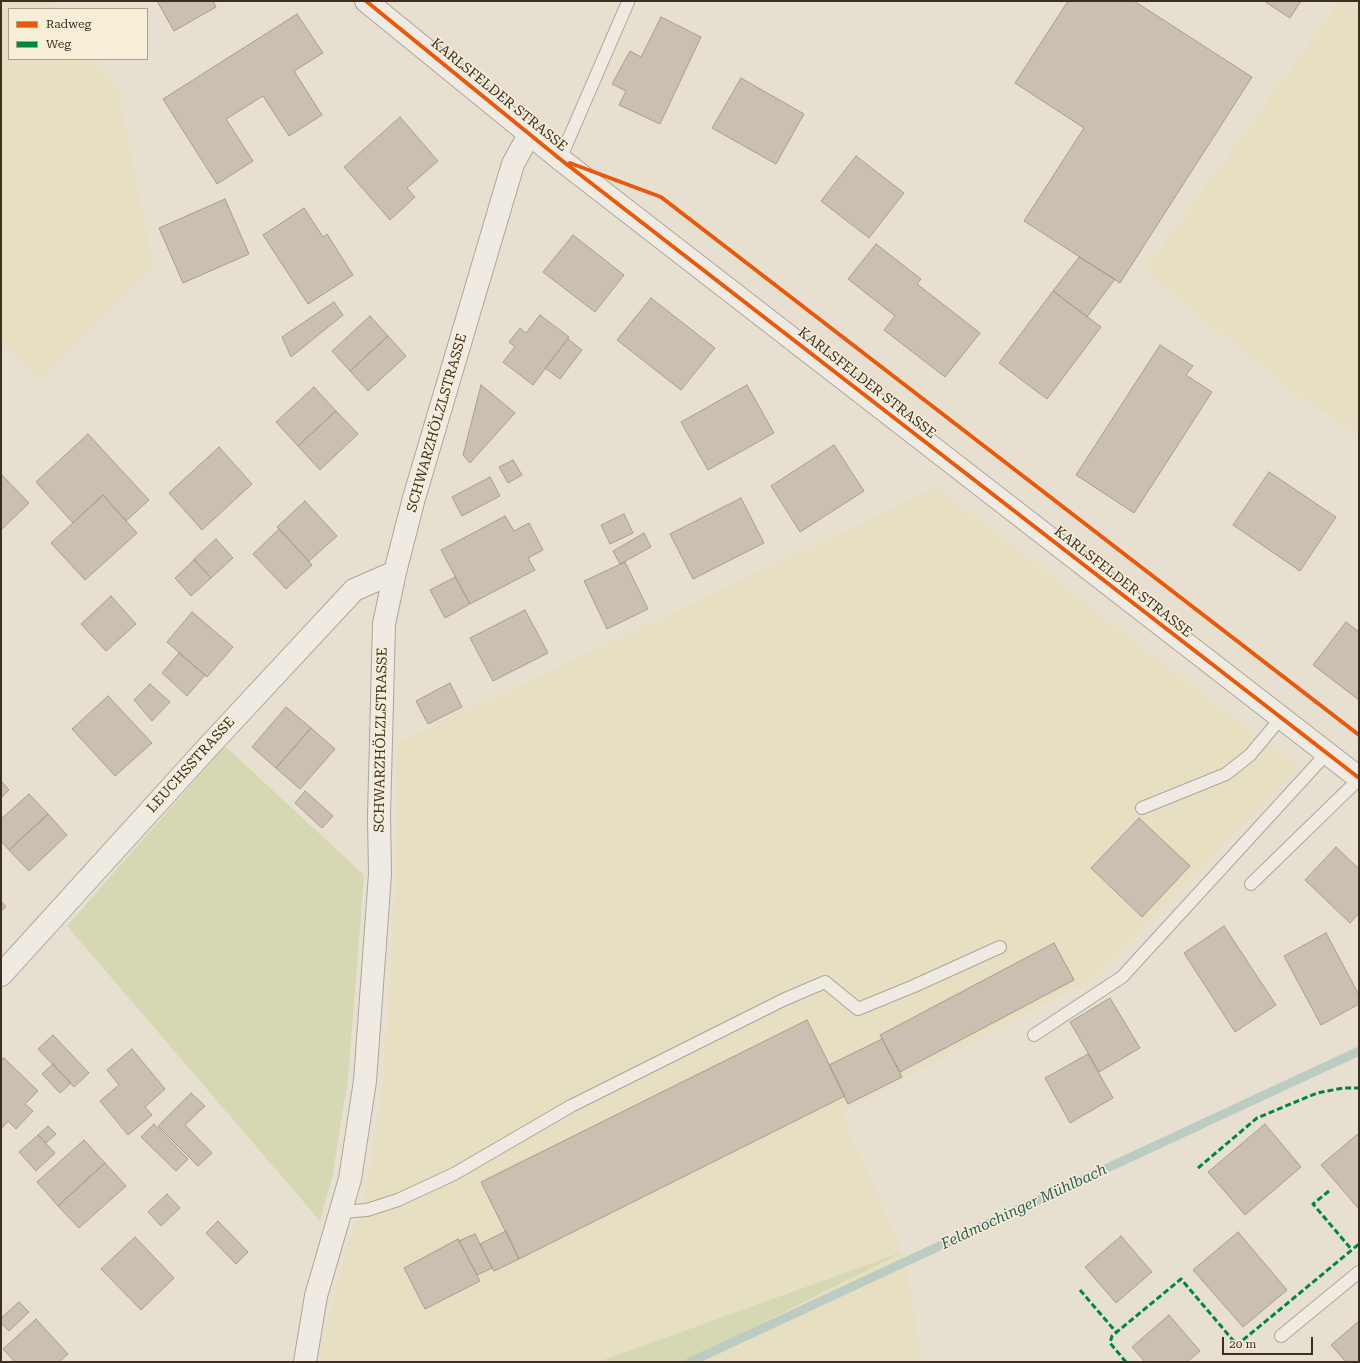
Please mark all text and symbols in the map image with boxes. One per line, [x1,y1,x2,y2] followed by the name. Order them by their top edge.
[8,8,148,60] legend
[46,17,91,31] text: Radweg
[427,35,571,155] street label: KARLSFELDER STRASSE
[46,37,71,51] text: Weg
[795,324,939,442] street label: KARLSFELDER STRASSE
[403,332,471,514] street label: SCHWARZHÖLZLSTRASSE
[1051,523,1195,641] street label: KARLSFELDER STRASSE
[371,647,391,833] street label: SCHWARZHÖLZLSTRASSE
[144,714,238,816] street label: LEUCHSSTRASSE
[938,1161,1110,1253] water label: Feldmochinger Mühlbach
[1224,1329,1315,1355] scale bar
[1229,1337,1256,1351] text: 20 m

